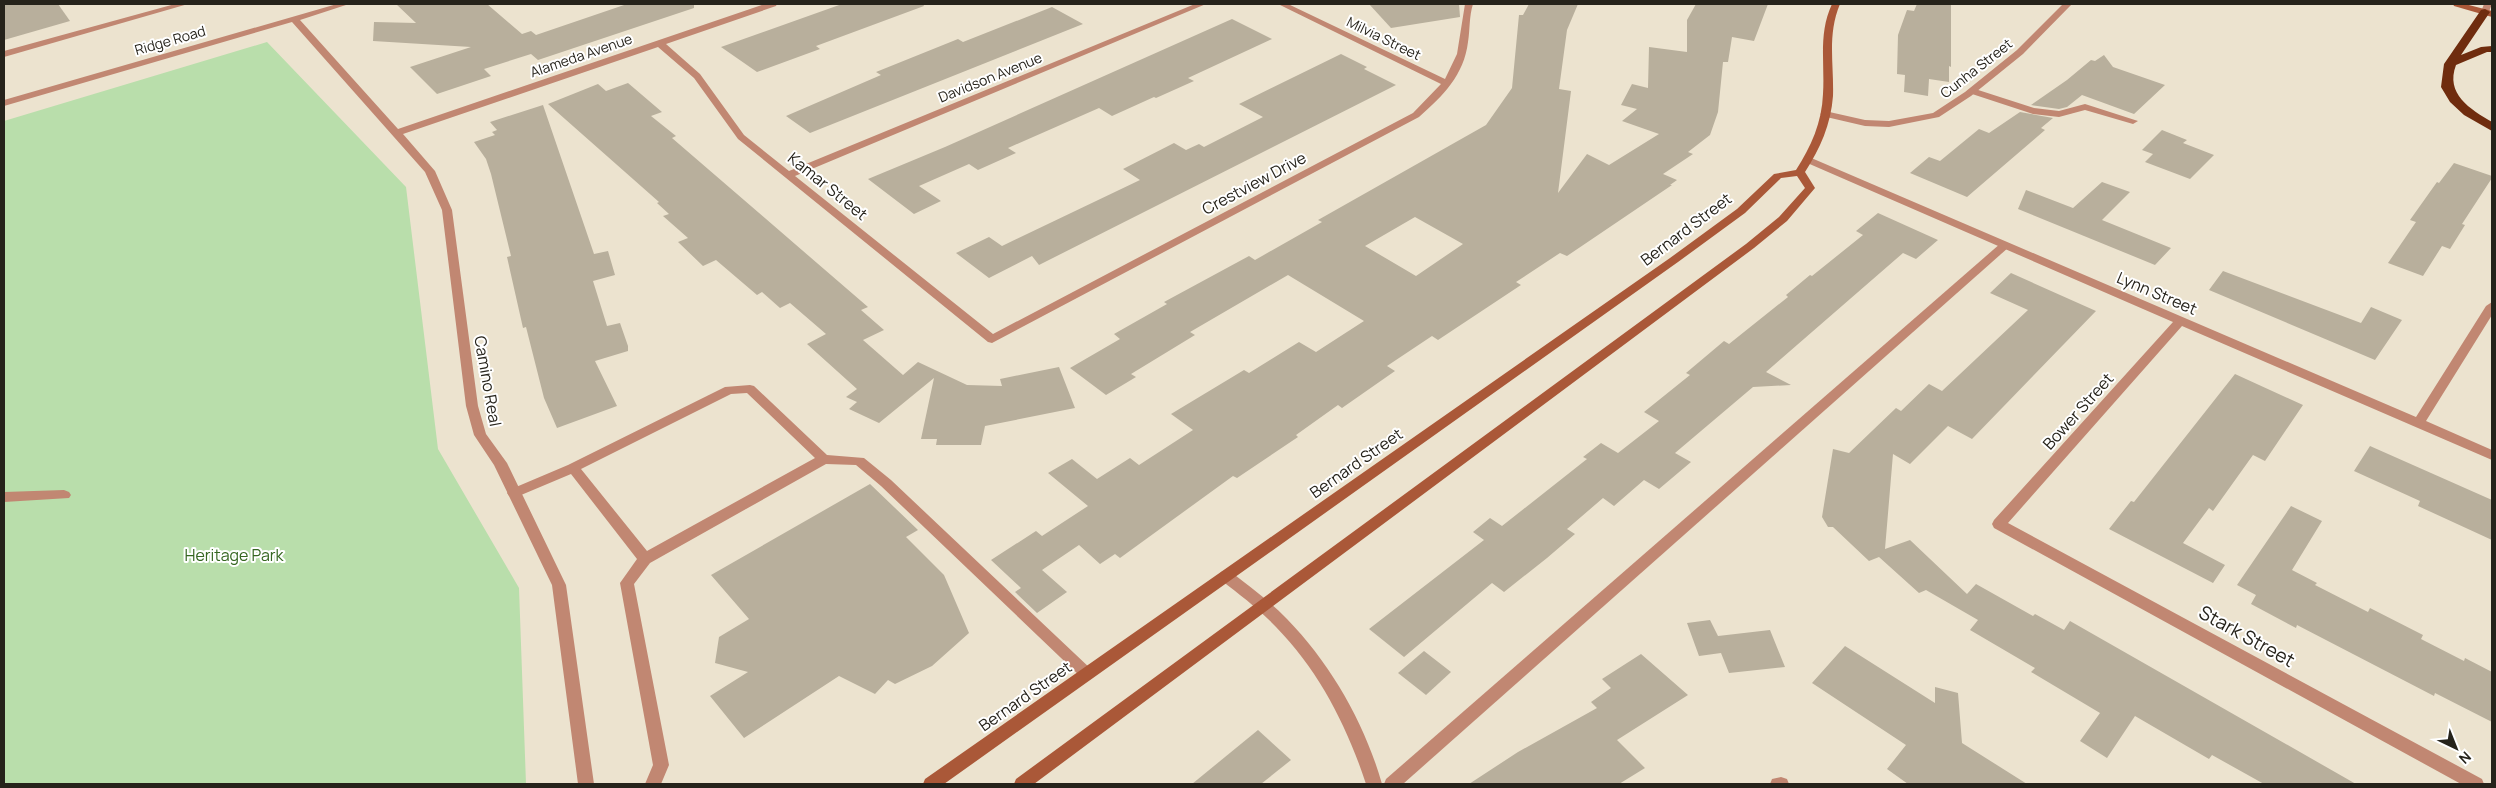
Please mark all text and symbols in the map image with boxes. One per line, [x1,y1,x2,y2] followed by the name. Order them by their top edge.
[1344,12,1425,64] street label: Milvia Street
[132,21,208,59] street label: Ridge Road
[527,29,635,81] street label: Alameda Avenue
[1936,34,2016,102] street label: Cunha Street
[935,48,1045,106] street label: Davidson Avenue
[1198,146,1310,220] street label: Crestview Drive
[783,147,873,225] street label: Kamar Street
[1636,188,1736,270] street label: Bernard Street
[2114,266,2200,320] street label: Lynn Street
[469,334,507,428] street label: Camino Real
[2038,368,2118,454] street label: Bower Street
[1305,423,1407,503] street label: Bernard Street
[184,544,285,566] park label: Heritage Park
[2194,599,2300,673] street label: Stark Street
[974,656,1076,736] street label: Bernard Street
[2431,723,2481,773] north arrow
[2455,747,2475,768] text: N

